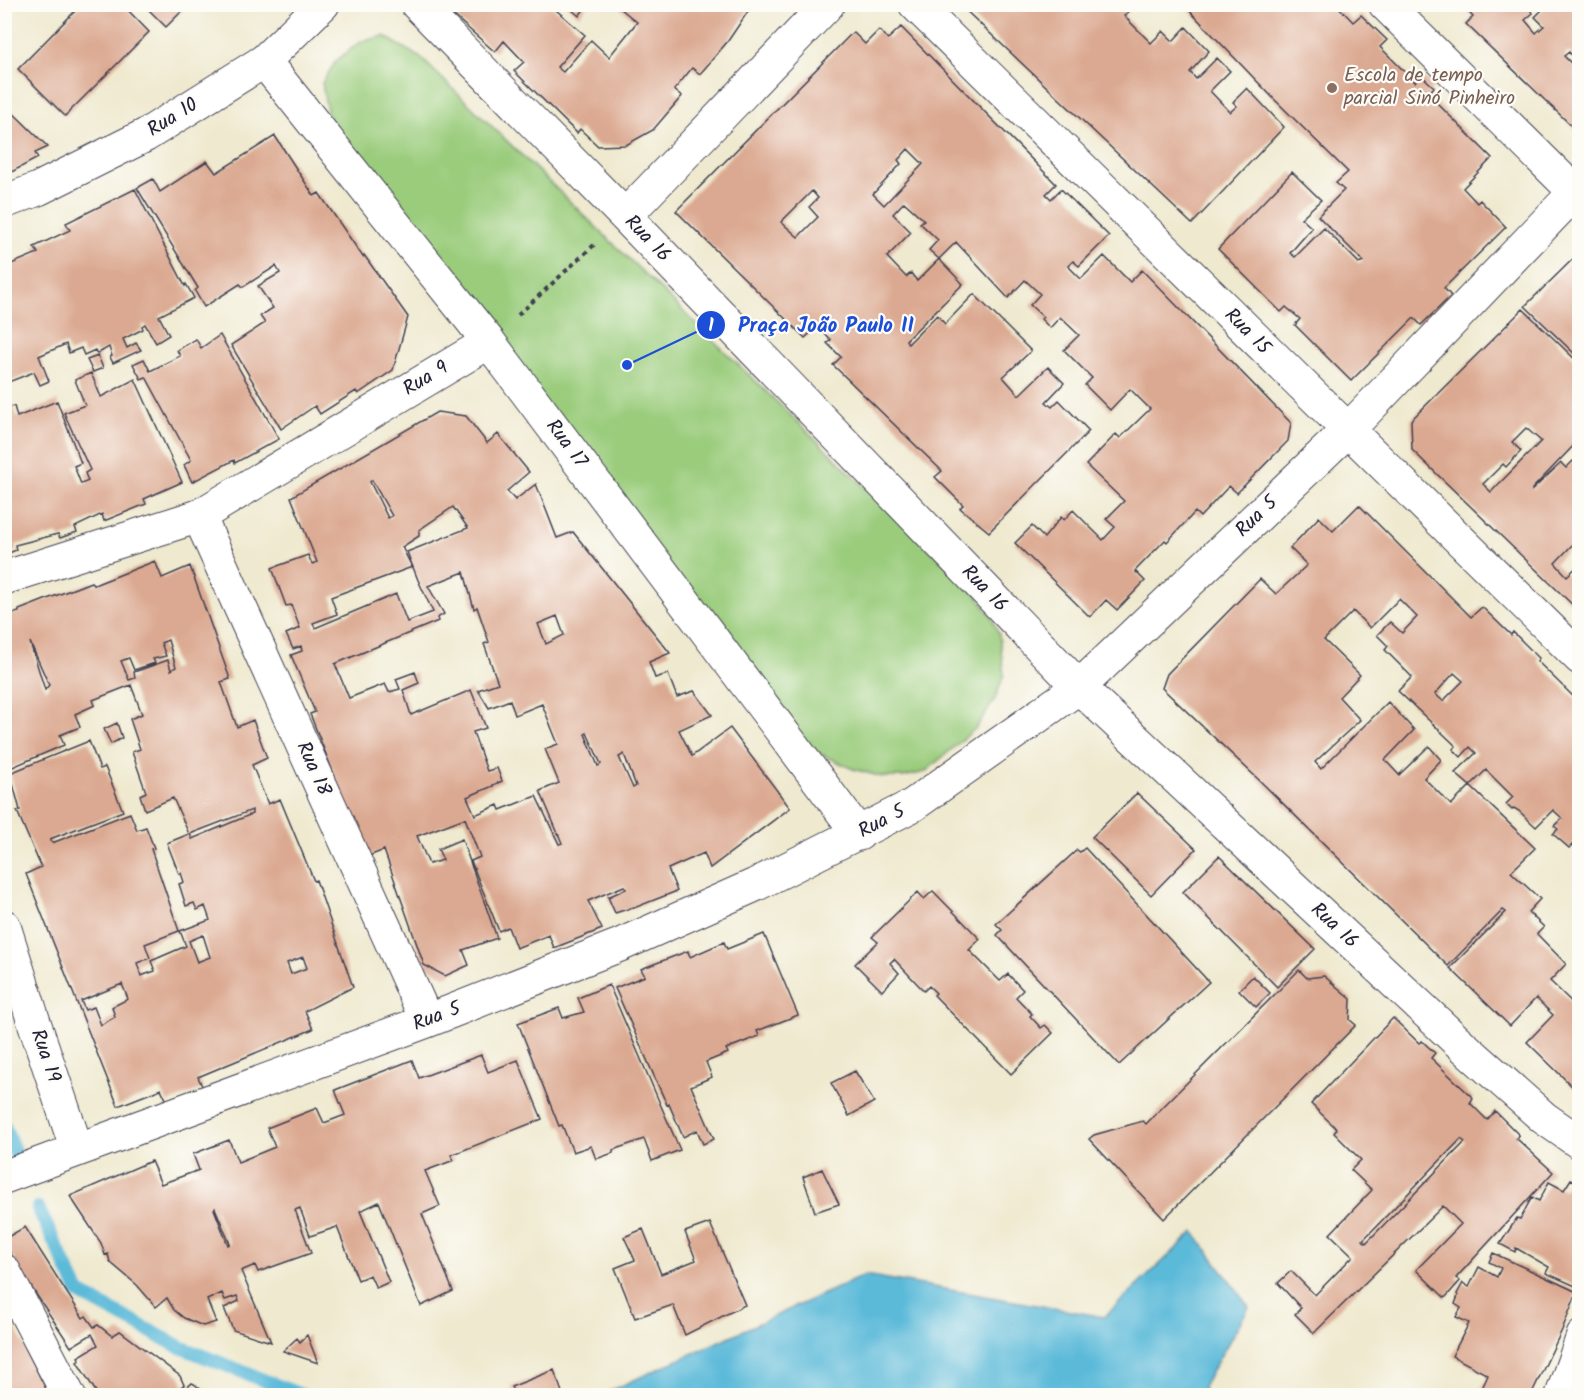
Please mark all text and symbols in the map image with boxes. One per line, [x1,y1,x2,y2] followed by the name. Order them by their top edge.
[1343,60,1515,115] place label: Escola de tempo parcial Sinó Pinheiro
[1325,81,1339,95] marker: Escola de tempo parcial Sinó Pinheiro
[141,90,205,146] street label: Rua 10
[616,208,678,270] street label: Rua 16
[1216,301,1279,364] street label: Rua 15
[696,305,926,344] callout: Praça João Paulo II
[738,310,914,343] text: Praça João Paulo II
[708,312,714,341] text: 1
[397,353,455,405] street label: Rua 9
[537,413,596,476] street label: Rua 17
[1228,487,1287,546] street label: Rua 5
[953,558,1015,620] street label: Rua 16
[287,736,340,802] street label: Rua 18
[853,796,912,848] street label: Rua 5
[1303,895,1365,957] street label: Rua 16
[408,993,467,1041] street label: Rua 5
[21,1025,69,1087] street label: Rua 19

